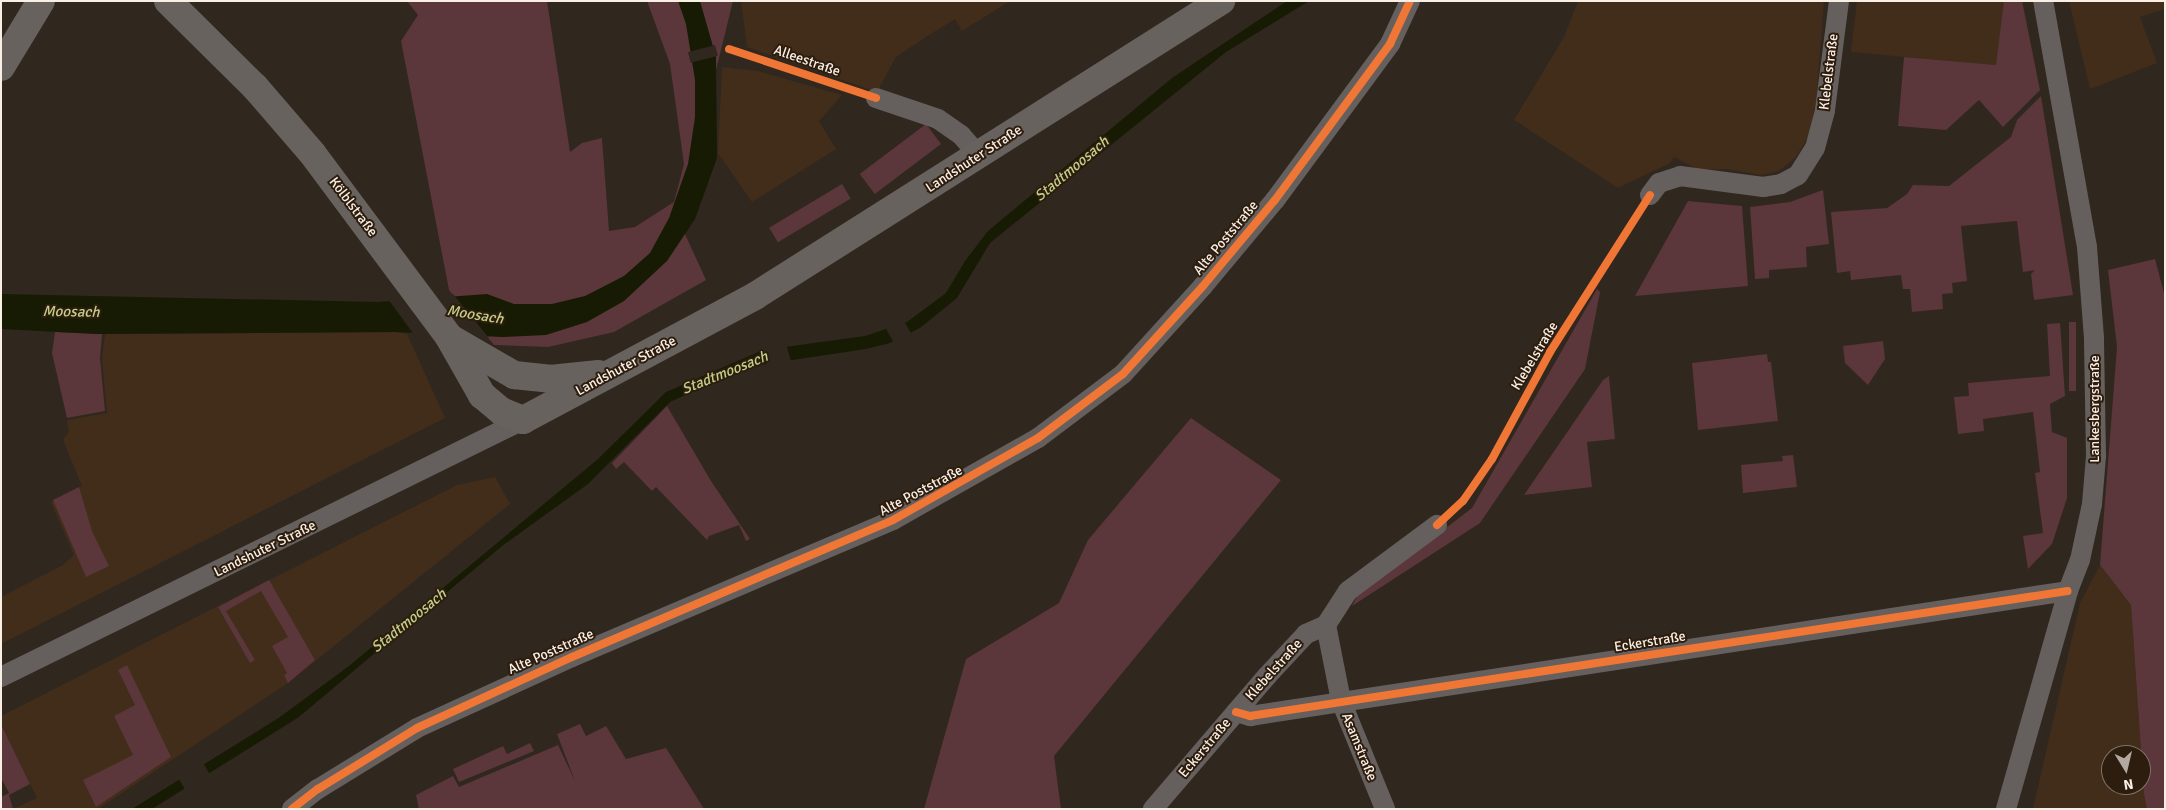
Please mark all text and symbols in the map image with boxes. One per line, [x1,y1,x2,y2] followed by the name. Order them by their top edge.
[1816,33,1842,111] street label: Klebelstraße
[771,42,843,80] street label: Alleestraße
[923,122,1025,196] street label: Landshuter Straße
[1031,133,1113,205] water label: Stadtmoosach
[325,174,381,240] street label: Kölblstraße
[1190,197,1262,279] street label: Alte Poststraße
[445,302,505,328] water label: Moosach
[42,303,100,321] water label: Moosach
[1508,319,1562,393] street label: Klebelstraße
[573,332,679,400] street label: Landshuter Straße
[679,348,771,398] water label: Stadtmoosach
[2087,355,2103,463] street label: Lankesbergstraße
[876,462,966,520] street label: Alte Poststraße
[211,517,319,581] street label: Landshuter Straße
[368,585,450,657] water label: Stadtmoosach
[506,626,596,678] street label: Alte Poststraße
[1613,628,1687,656] street label: Eckerstraße
[1242,636,1306,704] street label: Klebelstraße
[1338,711,1380,783] street label: Asamstraße
[1175,715,1235,781] street label: Eckerstraße
[2101,745,2151,795] north arrow
[2122,775,2134,793] text: N

